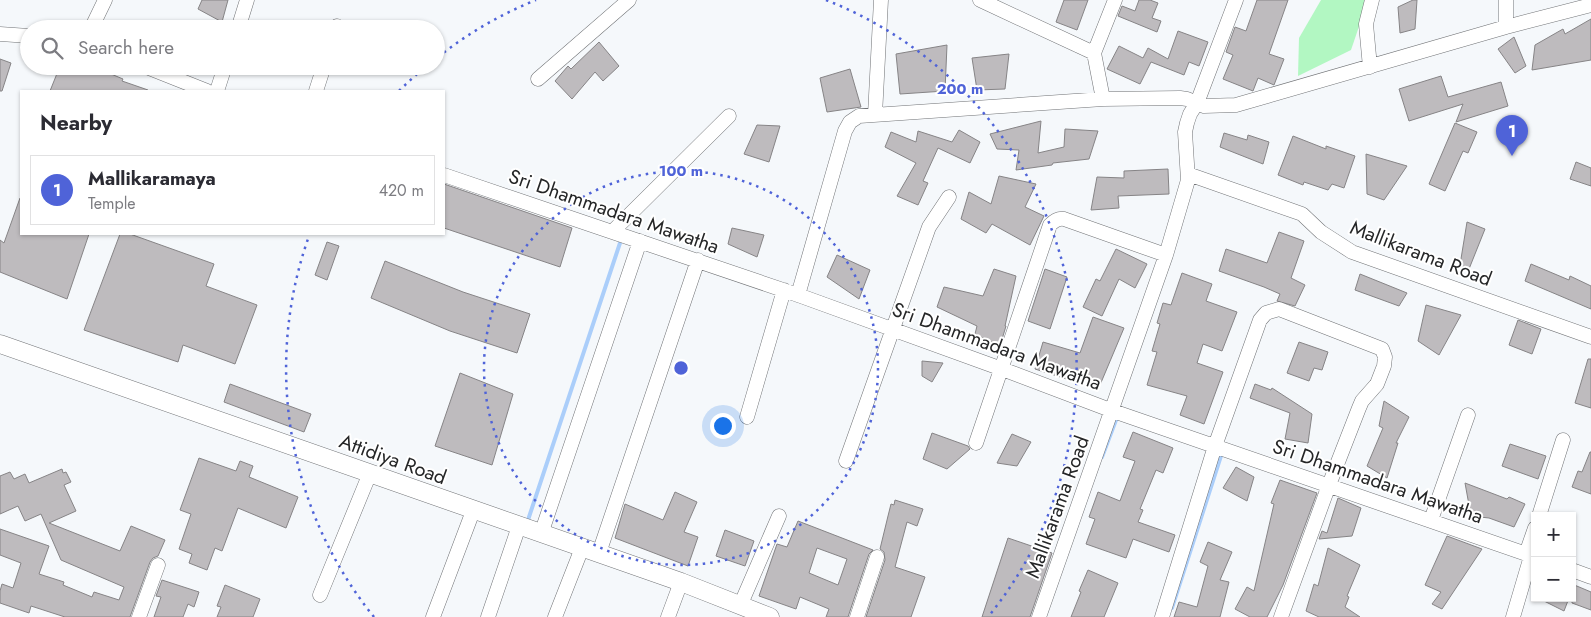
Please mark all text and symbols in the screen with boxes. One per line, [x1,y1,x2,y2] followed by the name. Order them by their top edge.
[20,20,445,75] search box
[38,34,66,62] icon: search
[78,34,174,61] text: Search here
[937,78,983,100] text: 200 m
[40,108,112,138] text: Nearby
[1496,115,1528,156] pin: 1
[659,160,703,182] text: 100 m
[505,162,723,261] street label: Sri Dhammadara Mawatha
[88,165,216,192] text: Mallikaramaya
[53,179,61,202] text: 1
[379,179,424,202] text: 420 m
[88,192,136,215] text: Temple
[1346,213,1496,294] street label: Mallikarama Road
[888,295,1106,398] street label: Sri Dhammadara Mawatha
[672,359,690,377] centre of rings
[710,413,736,439] your location
[335,427,450,492] street label: Attidiya Road
[1018,432,1097,582] street label: Mallikarama Road
[1269,432,1487,531] street label: Sri Dhammadara Mawatha
[1531,512,1576,602] map controls
[1531,512,1576,557] button: +
[1531,557,1576,602] button: −

